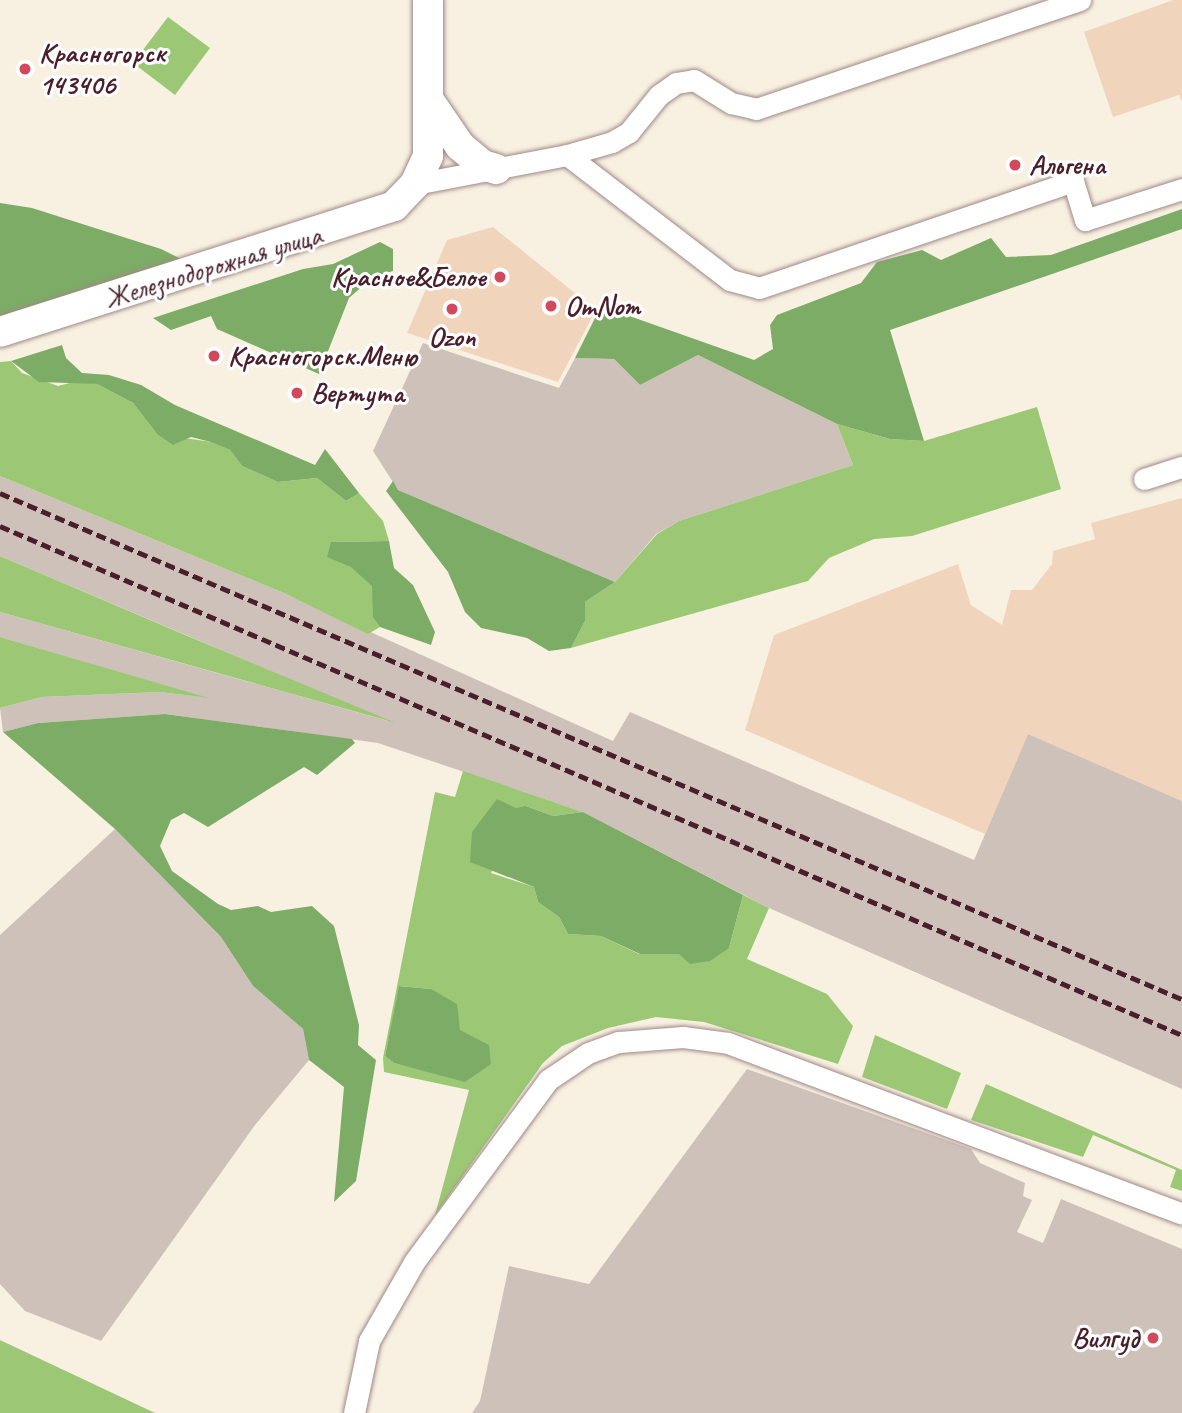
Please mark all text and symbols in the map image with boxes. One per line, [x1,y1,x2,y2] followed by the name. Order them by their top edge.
[39,36,165,102] place label: Красногорск 143406
[17,61,33,77] marker: Красногорск 143406
[1029,148,1105,182] place label: Альгена
[1007,157,1023,173] marker: Альгена
[99,218,327,316] street label: Железнодорожная улица
[331,260,486,294] place label: Красное&Белое
[492,269,508,285] marker: Красное&Белое
[565,289,640,323] place label: OmNom
[543,298,559,314] marker: OmNom
[444,301,460,317] marker: Ozon
[429,320,475,354] place label: Ozon
[228,339,417,373] place label: Красногорск.Меню
[206,348,222,364] marker: Красногорск.Меню
[311,376,404,410] place label: Вертута
[289,385,305,401] marker: Вертута
[1072,1321,1139,1355] place label: Вилгуд
[1145,1330,1161,1346] marker: Вилгуд

